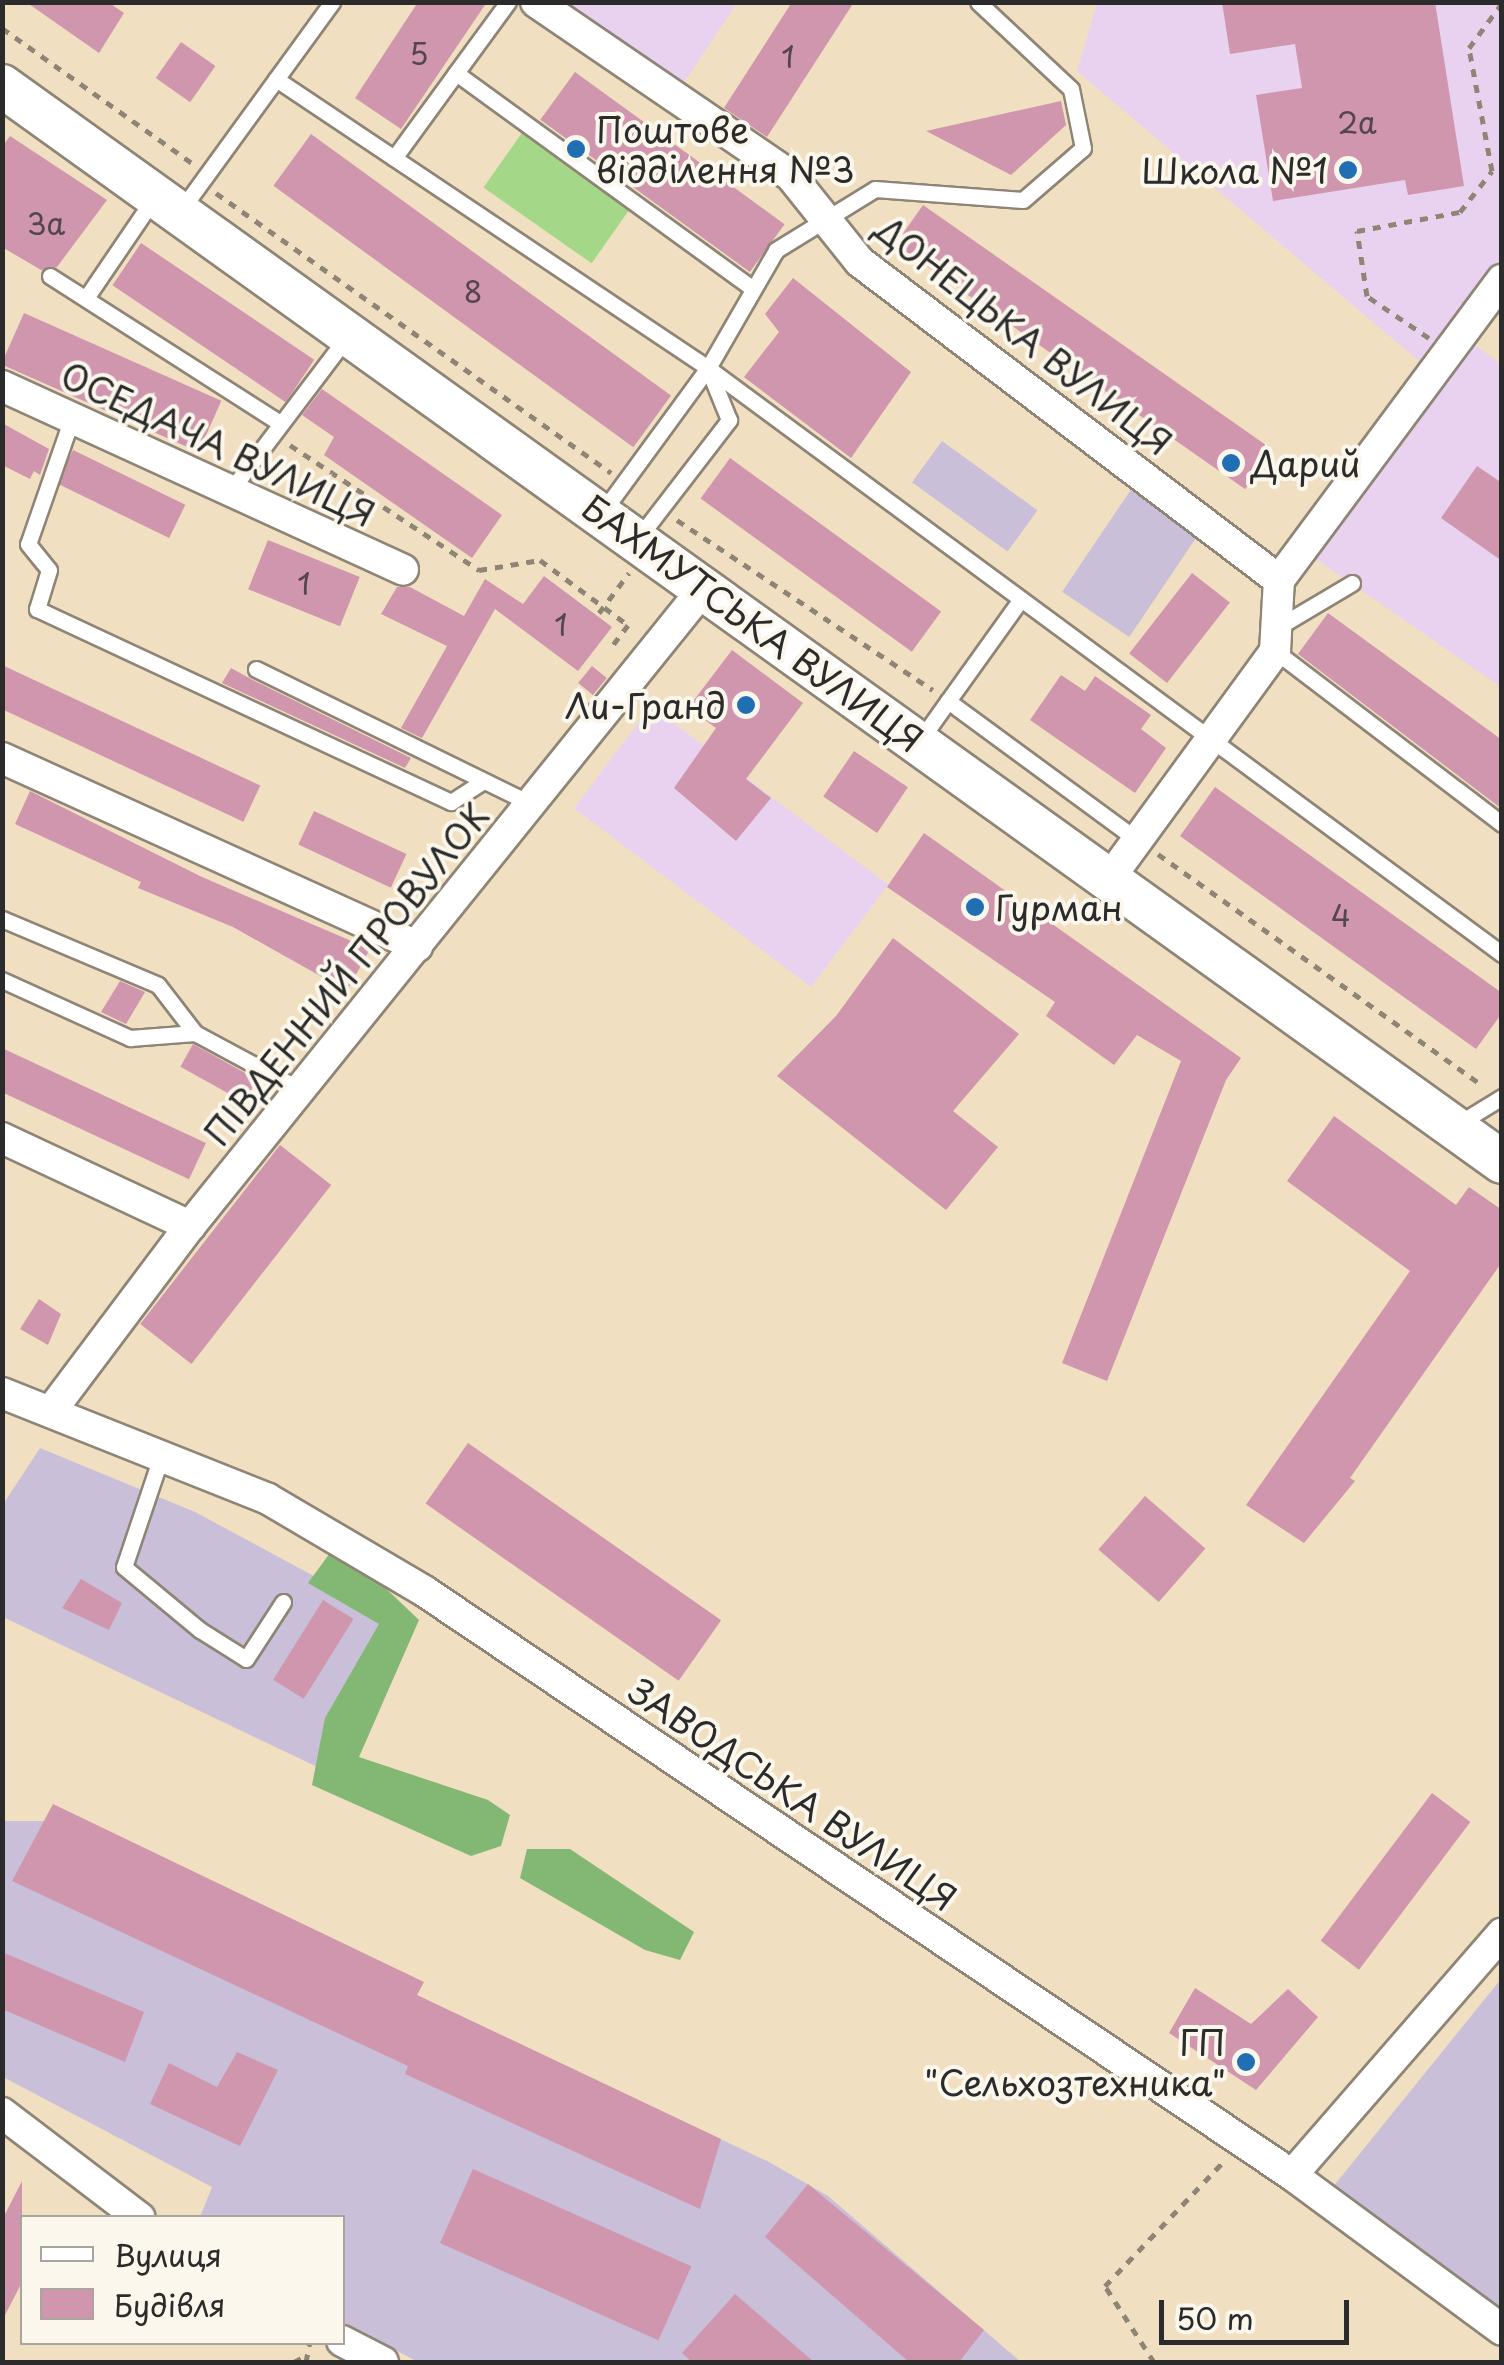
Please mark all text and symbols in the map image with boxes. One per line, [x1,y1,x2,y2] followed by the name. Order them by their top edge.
[409,35,429,71] house number: 5
[781,38,795,74] house number: 1
[1337,104,1377,140] house number: 2а
[596,108,856,190] place label: Поштове відділення №3
[565,138,587,160] marker: Поштове відділення №3
[1140,149,1328,191] place label: Школа №1
[1337,159,1359,181] marker: Школа №1
[27,205,65,241] house number: 3а
[868,207,1180,463] street label: ДОНЕЦЬКА ВУЛИЦЯ
[464,273,482,309] house number: 8
[55,353,381,535] street label: ОСЕДАЧА ВУЛИЦЯ
[1251,442,1361,484] place label: Дарий
[1220,452,1242,474] marker: Дарий
[575,486,931,760] street label: БАХМУТСЬКА ВУЛИЦЯ
[297,565,311,601] house number: 1
[554,606,568,642] house number: 1
[565,684,726,726] place label: Ли-Гранд
[735,694,757,716] marker: Ли-Гранд
[195,794,497,1154] street label: ПІВДЕННИЙ ПРОВУЛОК
[995,886,1123,928] place label: Гурман
[964,896,986,918] marker: Гурман
[1331,897,1351,933] house number: 4
[622,1669,964,1919] street label: ЗАВОДСЬКА ВУЛИЦЯ
[924,2021,1226,2103] place label: ГП "Сельхозтехника"
[1235,2051,1257,2073] marker: ГП "Сельхозтехника"
[20,2215,345,2345] legend
[114,2232,222,2277] text: Вулиця
[1164,2280,1354,2342] scale bar
[114,2282,226,2327] text: Будівля
[1176,2295,1254,2340] text: 50 m

